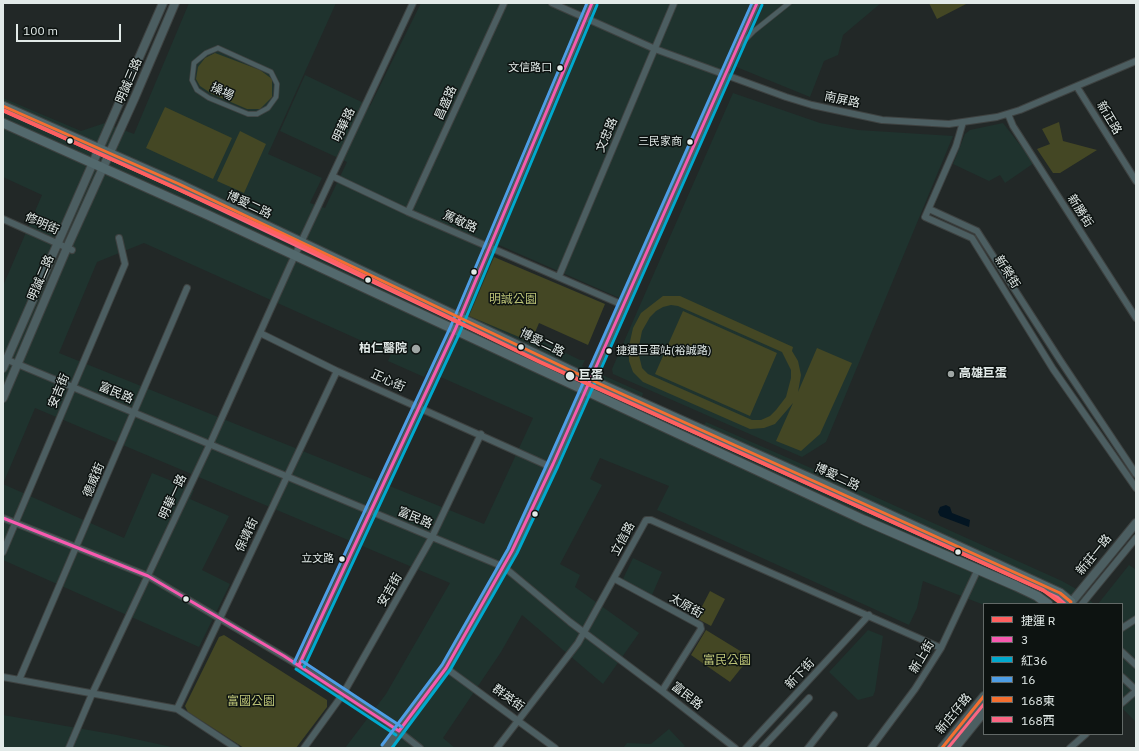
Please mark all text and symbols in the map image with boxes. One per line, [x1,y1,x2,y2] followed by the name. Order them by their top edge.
[18,16,123,42] scale bar
[23,23,58,38] text: 100 m
[113,56,145,106] street label: 明誠三路
[508,61,552,75] place label: 文信路口
[555,63,565,73] marker: 文信路口
[208,80,236,104] street label: 操場
[432,84,460,122] street label: 昌盛路
[823,89,861,111] street label: 南屏路
[1094,99,1124,137] street label: 新正路
[330,106,358,144] street label: 明華路
[593,116,621,154] street label: 文忠路
[638,135,682,149] place label: 三民家商
[65,136,75,146] unlabelled marker
[685,137,695,147] marker: 三民家商
[224,188,274,222] street label: 博愛二路
[1064,192,1096,230] street label: 新勝街
[441,208,479,236] street label: 篤敬路
[23,210,61,238] street label: 修明街
[25,253,57,303] street label: 明誠二路
[991,253,1023,291] street label: 新榮街
[469,267,479,277] unlabelled marker
[363,275,373,285] unlabelled marker
[489,293,537,307] park label: 明誠公園
[517,326,567,360] street label: 博愛二路
[359,342,407,356] place label: 柏仁醫院
[516,342,526,352] unlabelled marker
[410,343,422,355] marker: 柏仁醫院
[616,344,711,358] place label: 捷運巨蛋站(裕誠路)
[604,346,614,356] marker: 捷運巨蛋站(裕誠路)
[369,367,407,395] street label: 正心街
[959,367,1007,381] place label: 高雄巨蛋
[579,369,603,383] place label: 巨蛋
[946,369,956,379] marker: 高雄巨蛋
[564,370,576,382] marker: 巨蛋
[45,372,73,410] street label: 安吉街
[97,379,135,407] street label: 富民路
[812,460,862,494] street label: 博愛二路
[80,461,108,499] street label: 德威街
[156,472,190,522] street label: 明華一路
[396,504,434,532] street label: 富民路
[530,509,540,519] unlabelled marker
[233,516,261,554] street label: 保靖街
[608,520,638,558] street label: 立信路
[1073,532,1115,578] street label: 新莊一路
[953,547,963,557] unlabelled marker
[301,552,334,566] place label: 立文路
[337,554,347,564] marker: 立文路
[375,571,405,609] street label: 安吉街
[667,591,705,621] street label: 太原街
[181,594,191,604] unlabelled marker
[983,603,1123,735] legend
[1021,613,1056,628] text: 捷運 R
[1021,632,1028,647] text: 3
[907,638,937,676] street label: 新上街
[1021,653,1047,668] text: 紅36
[703,654,751,668] park label: 富民公園
[782,656,818,692] street label: 新下街
[1021,672,1035,687] text: 16
[668,679,706,713] street label: 富民路
[489,682,527,714] street label: 群英街
[933,691,975,737] street label: 新庄仔路
[1021,693,1055,708] text: 168東
[227,695,275,709] park label: 富國公園
[1021,713,1055,728] text: 168西

